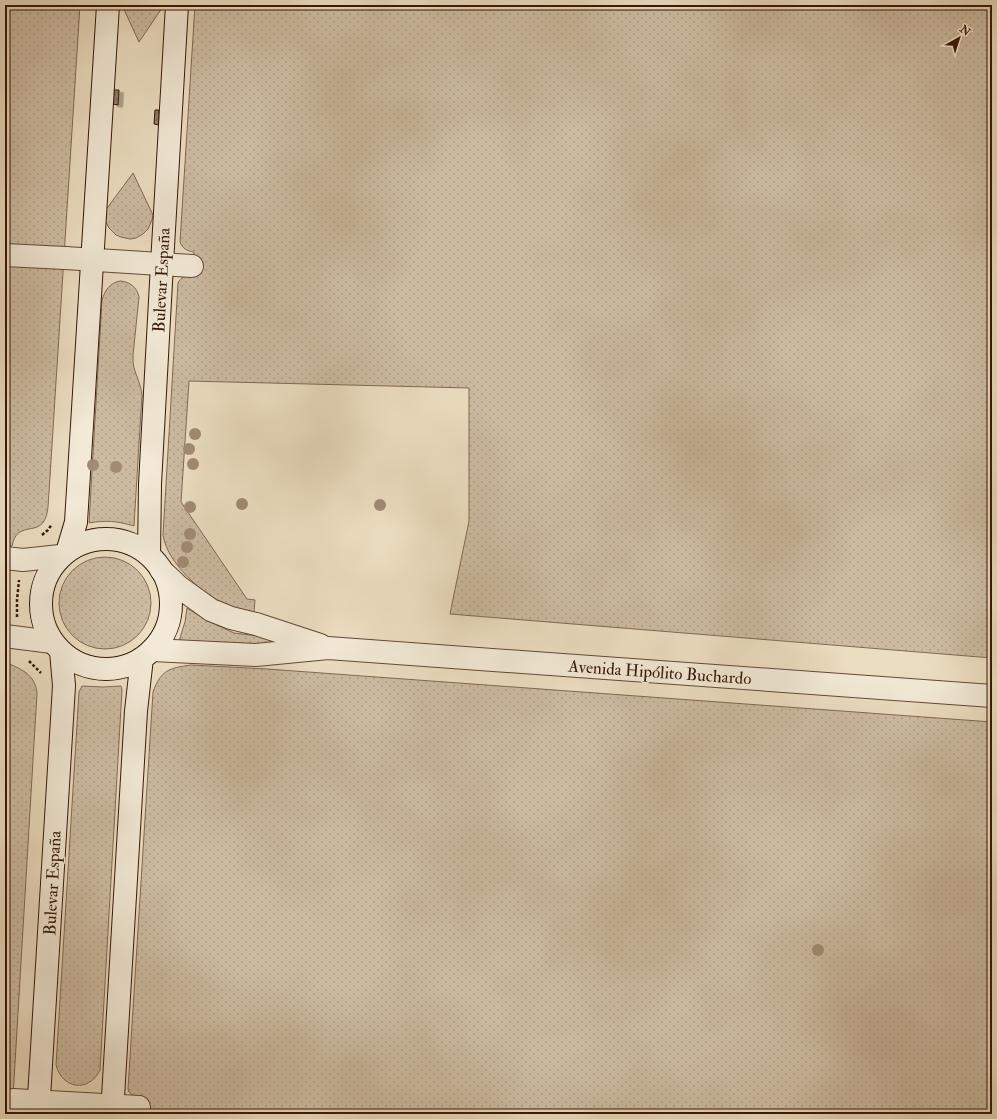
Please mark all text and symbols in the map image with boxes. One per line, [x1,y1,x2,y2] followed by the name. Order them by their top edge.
[939,18,979,58] north arrow
[956,22,974,39] text: N
[148,226,176,333] street label: Bulevar España
[567,656,752,690] street label: Avenida Hipólito Buchardo
[39,829,67,936] street label: Bulevar España

